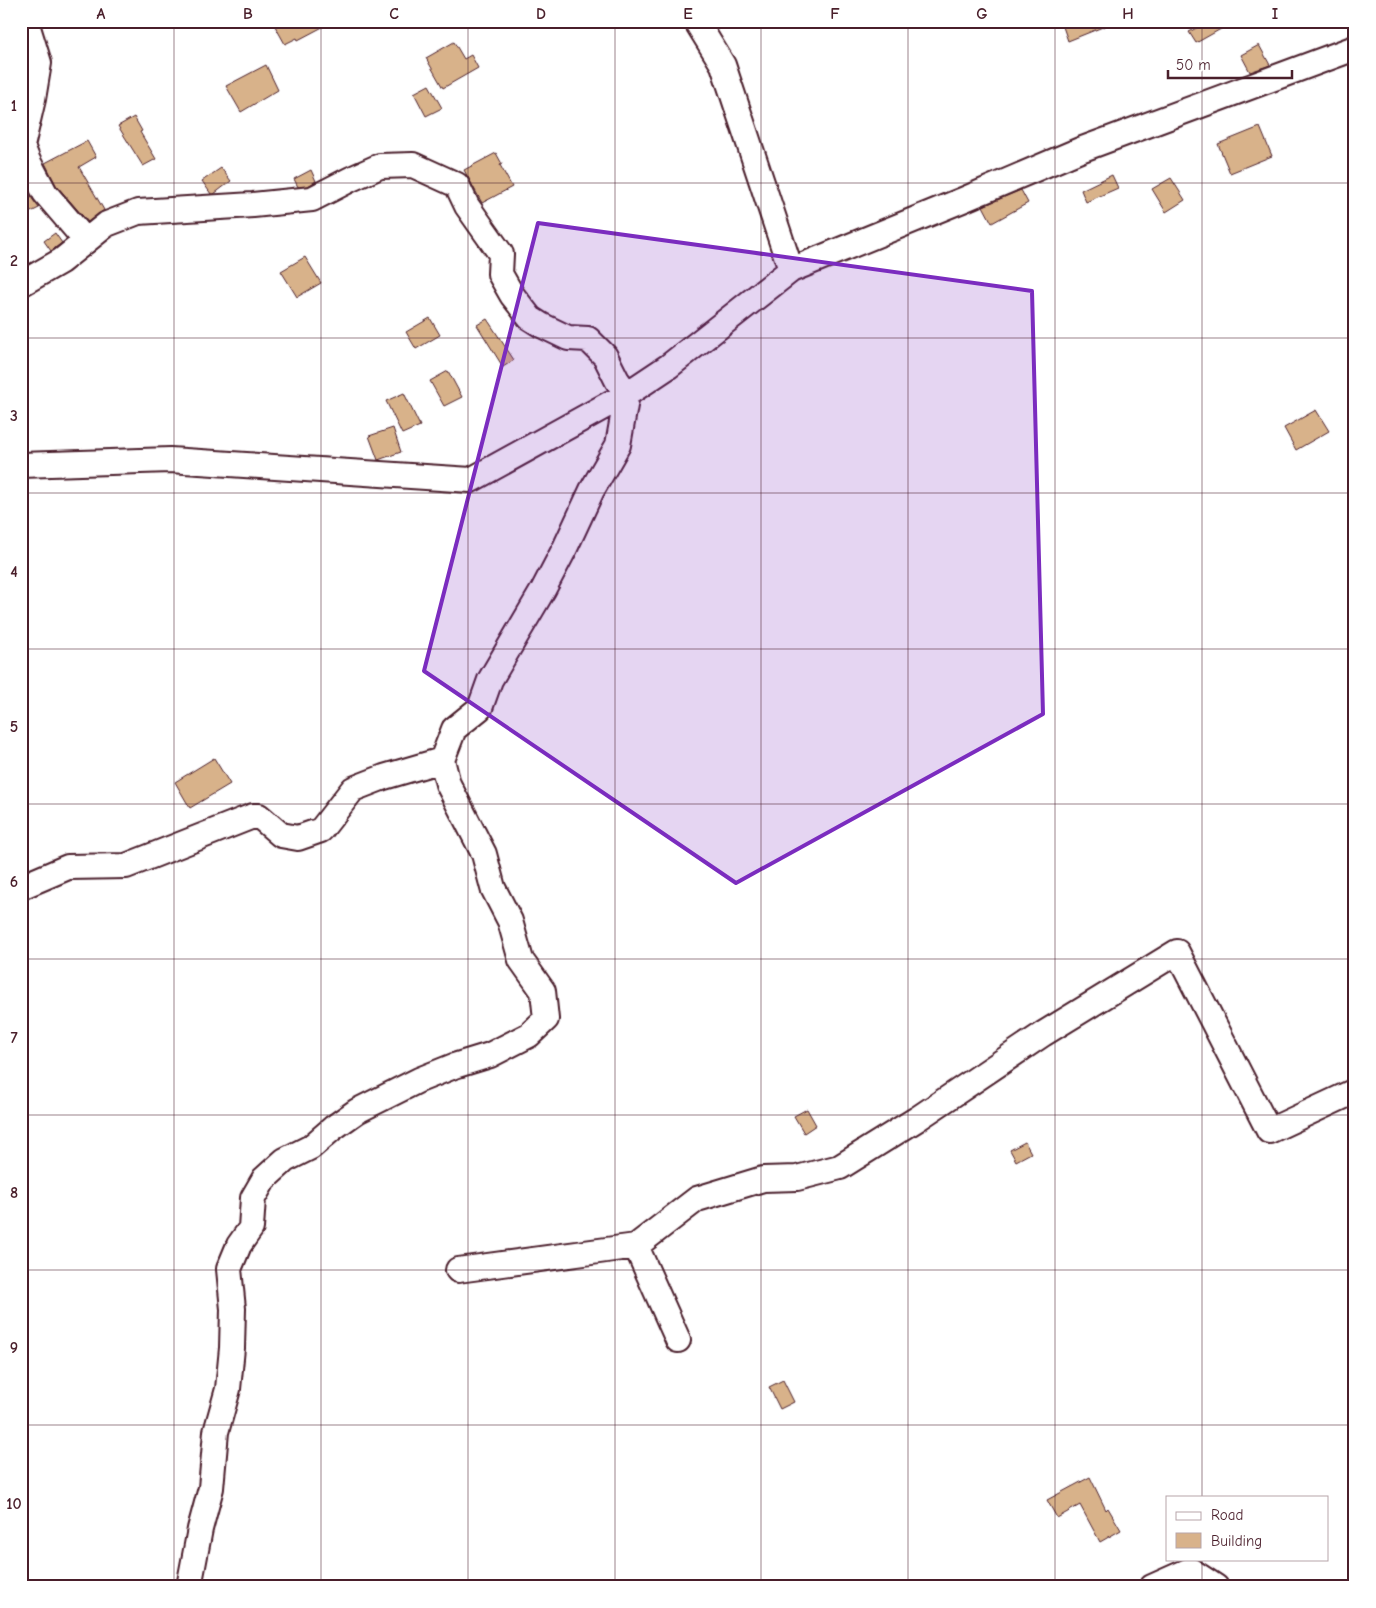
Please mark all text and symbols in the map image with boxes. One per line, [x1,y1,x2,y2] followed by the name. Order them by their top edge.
[97,5,106,23] text: A
[243,5,253,23] text: B
[389,5,399,23] text: C
[536,5,546,23] text: D
[683,5,693,23] text: E
[830,5,840,23] text: F
[976,5,988,23] text: G
[1122,5,1134,23] text: H
[1272,5,1278,23] text: I
[1168,48,1292,80] scale bar
[1176,56,1211,74] text: 50 m
[11,97,17,115] text: 1
[10,252,18,270] text: 2
[10,407,18,425] text: 3
[10,563,18,581] text: 4
[10,718,18,736] text: 5
[10,873,18,891] text: 6
[10,1029,18,1047] text: 7
[10,1184,18,1202] text: 8
[10,1339,18,1357] text: 9
[6,1495,22,1513] text: 10
[1166,1496,1328,1560] legend
[1211,1506,1243,1524] text: Road
[1211,1532,1262,1550] text: Building

